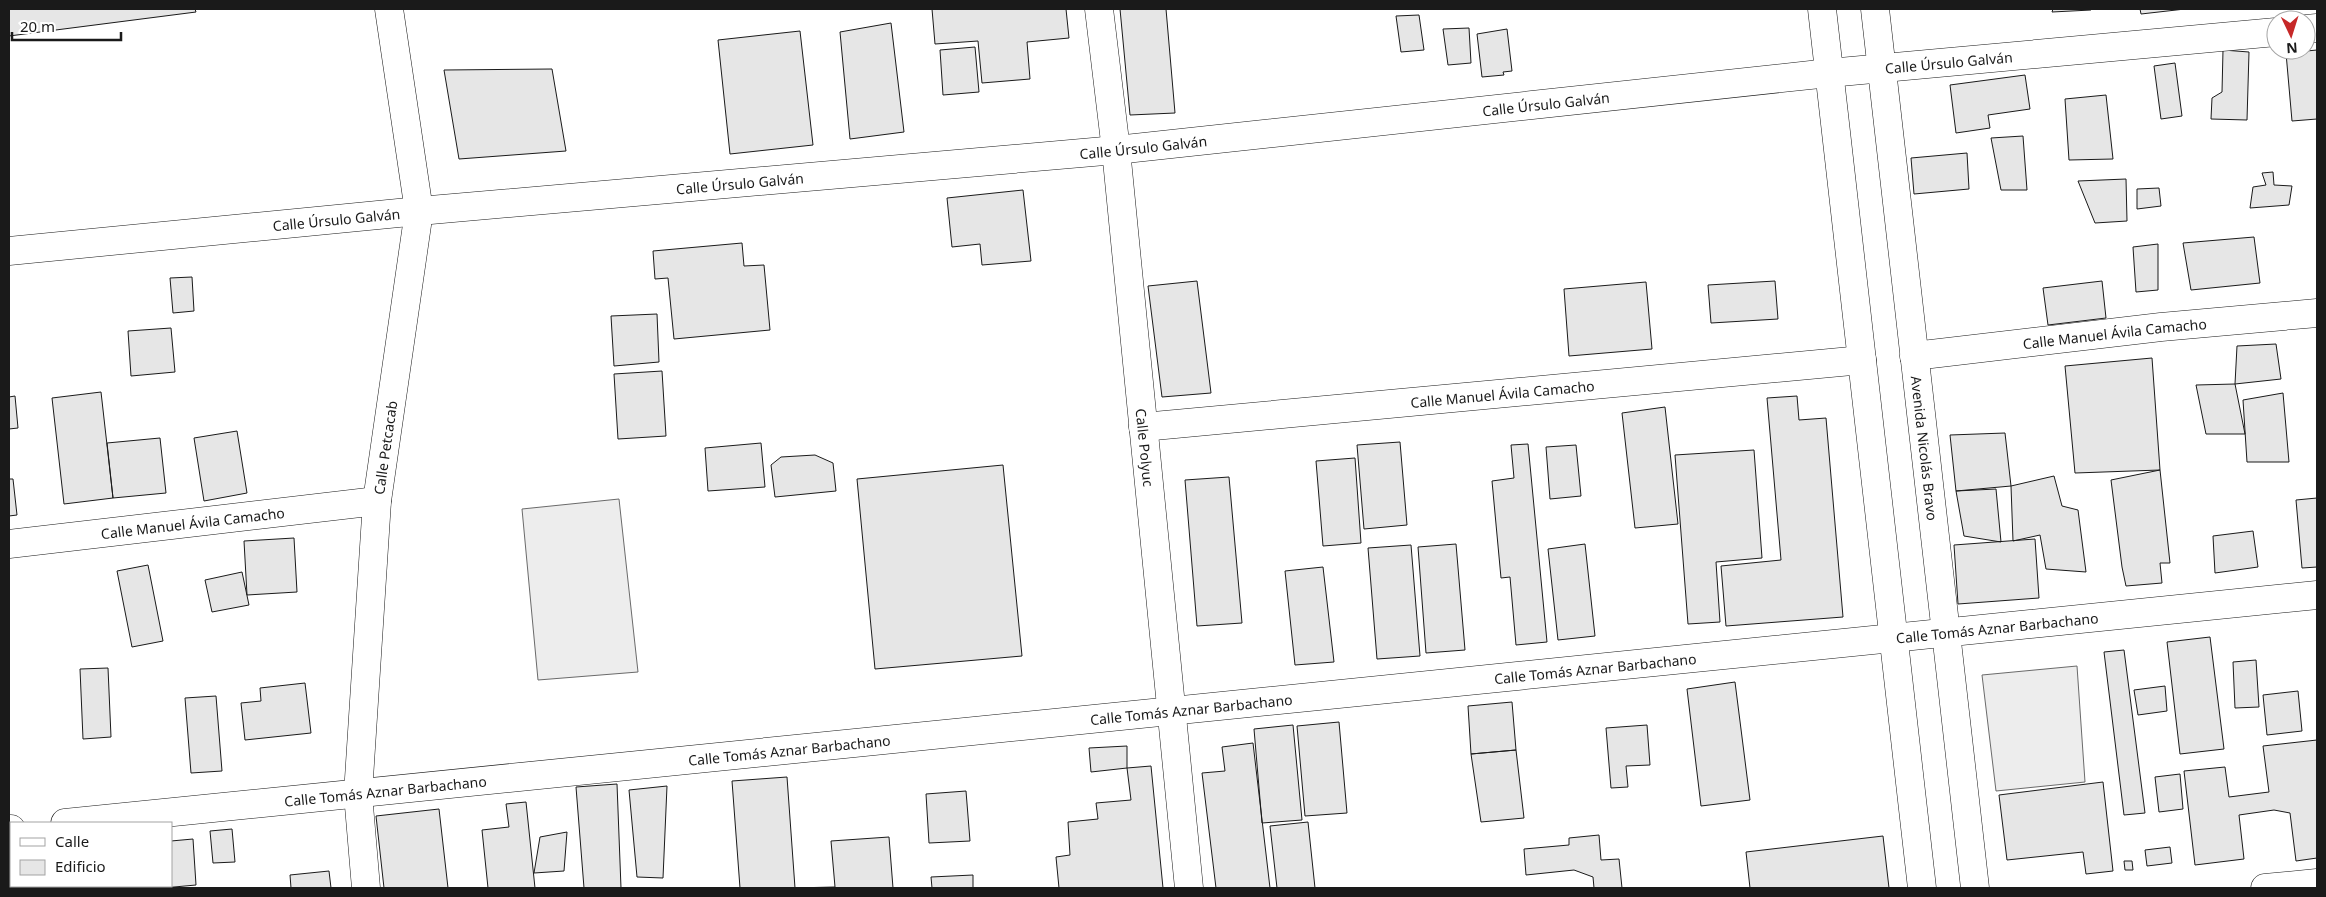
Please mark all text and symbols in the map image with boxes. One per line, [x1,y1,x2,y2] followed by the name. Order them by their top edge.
[12,10,121,42] scale bar
[2266,10,2316,60] north arrow
[20,16,55,36] text: 20 m
[2286,39,2298,58] text: N
[1884,47,2013,77] street label: Calle Úrsulo Galván
[1481,87,1611,120] street label: Calle Úrsulo Galván
[1079,131,1208,163] street label: Calle Úrsulo Galván
[675,168,804,198] street label: Calle Úrsulo Galván
[272,203,401,235] street label: Calle Úrsulo Galván
[2022,313,2207,353] street label: Calle Manuel Ávila Camacho
[1409,375,1595,412] street label: Calle Manuel Ávila Camacho
[1907,375,1943,522] street label: Avenida Nicolás Bravo
[369,399,401,496] street label: Calle Petcacab
[1132,407,1159,488] street label: Calle Polyuc
[100,502,286,543] street label: Calle Manuel Ávila Camacho
[1895,608,2099,647] street label: Calle Tomás Aznar Barbachano
[1493,648,1697,688] street label: Calle Tomás Aznar Barbachano
[1089,689,1293,729] street label: Calle Tomás Aznar Barbachano
[687,730,891,769] street label: Calle Tomás Aznar Barbachano
[283,771,487,810] street label: Calle Tomás Aznar Barbachano
[10,822,172,887] legend
[55,831,89,851] text: Calle
[55,856,106,876] text: Edificio

